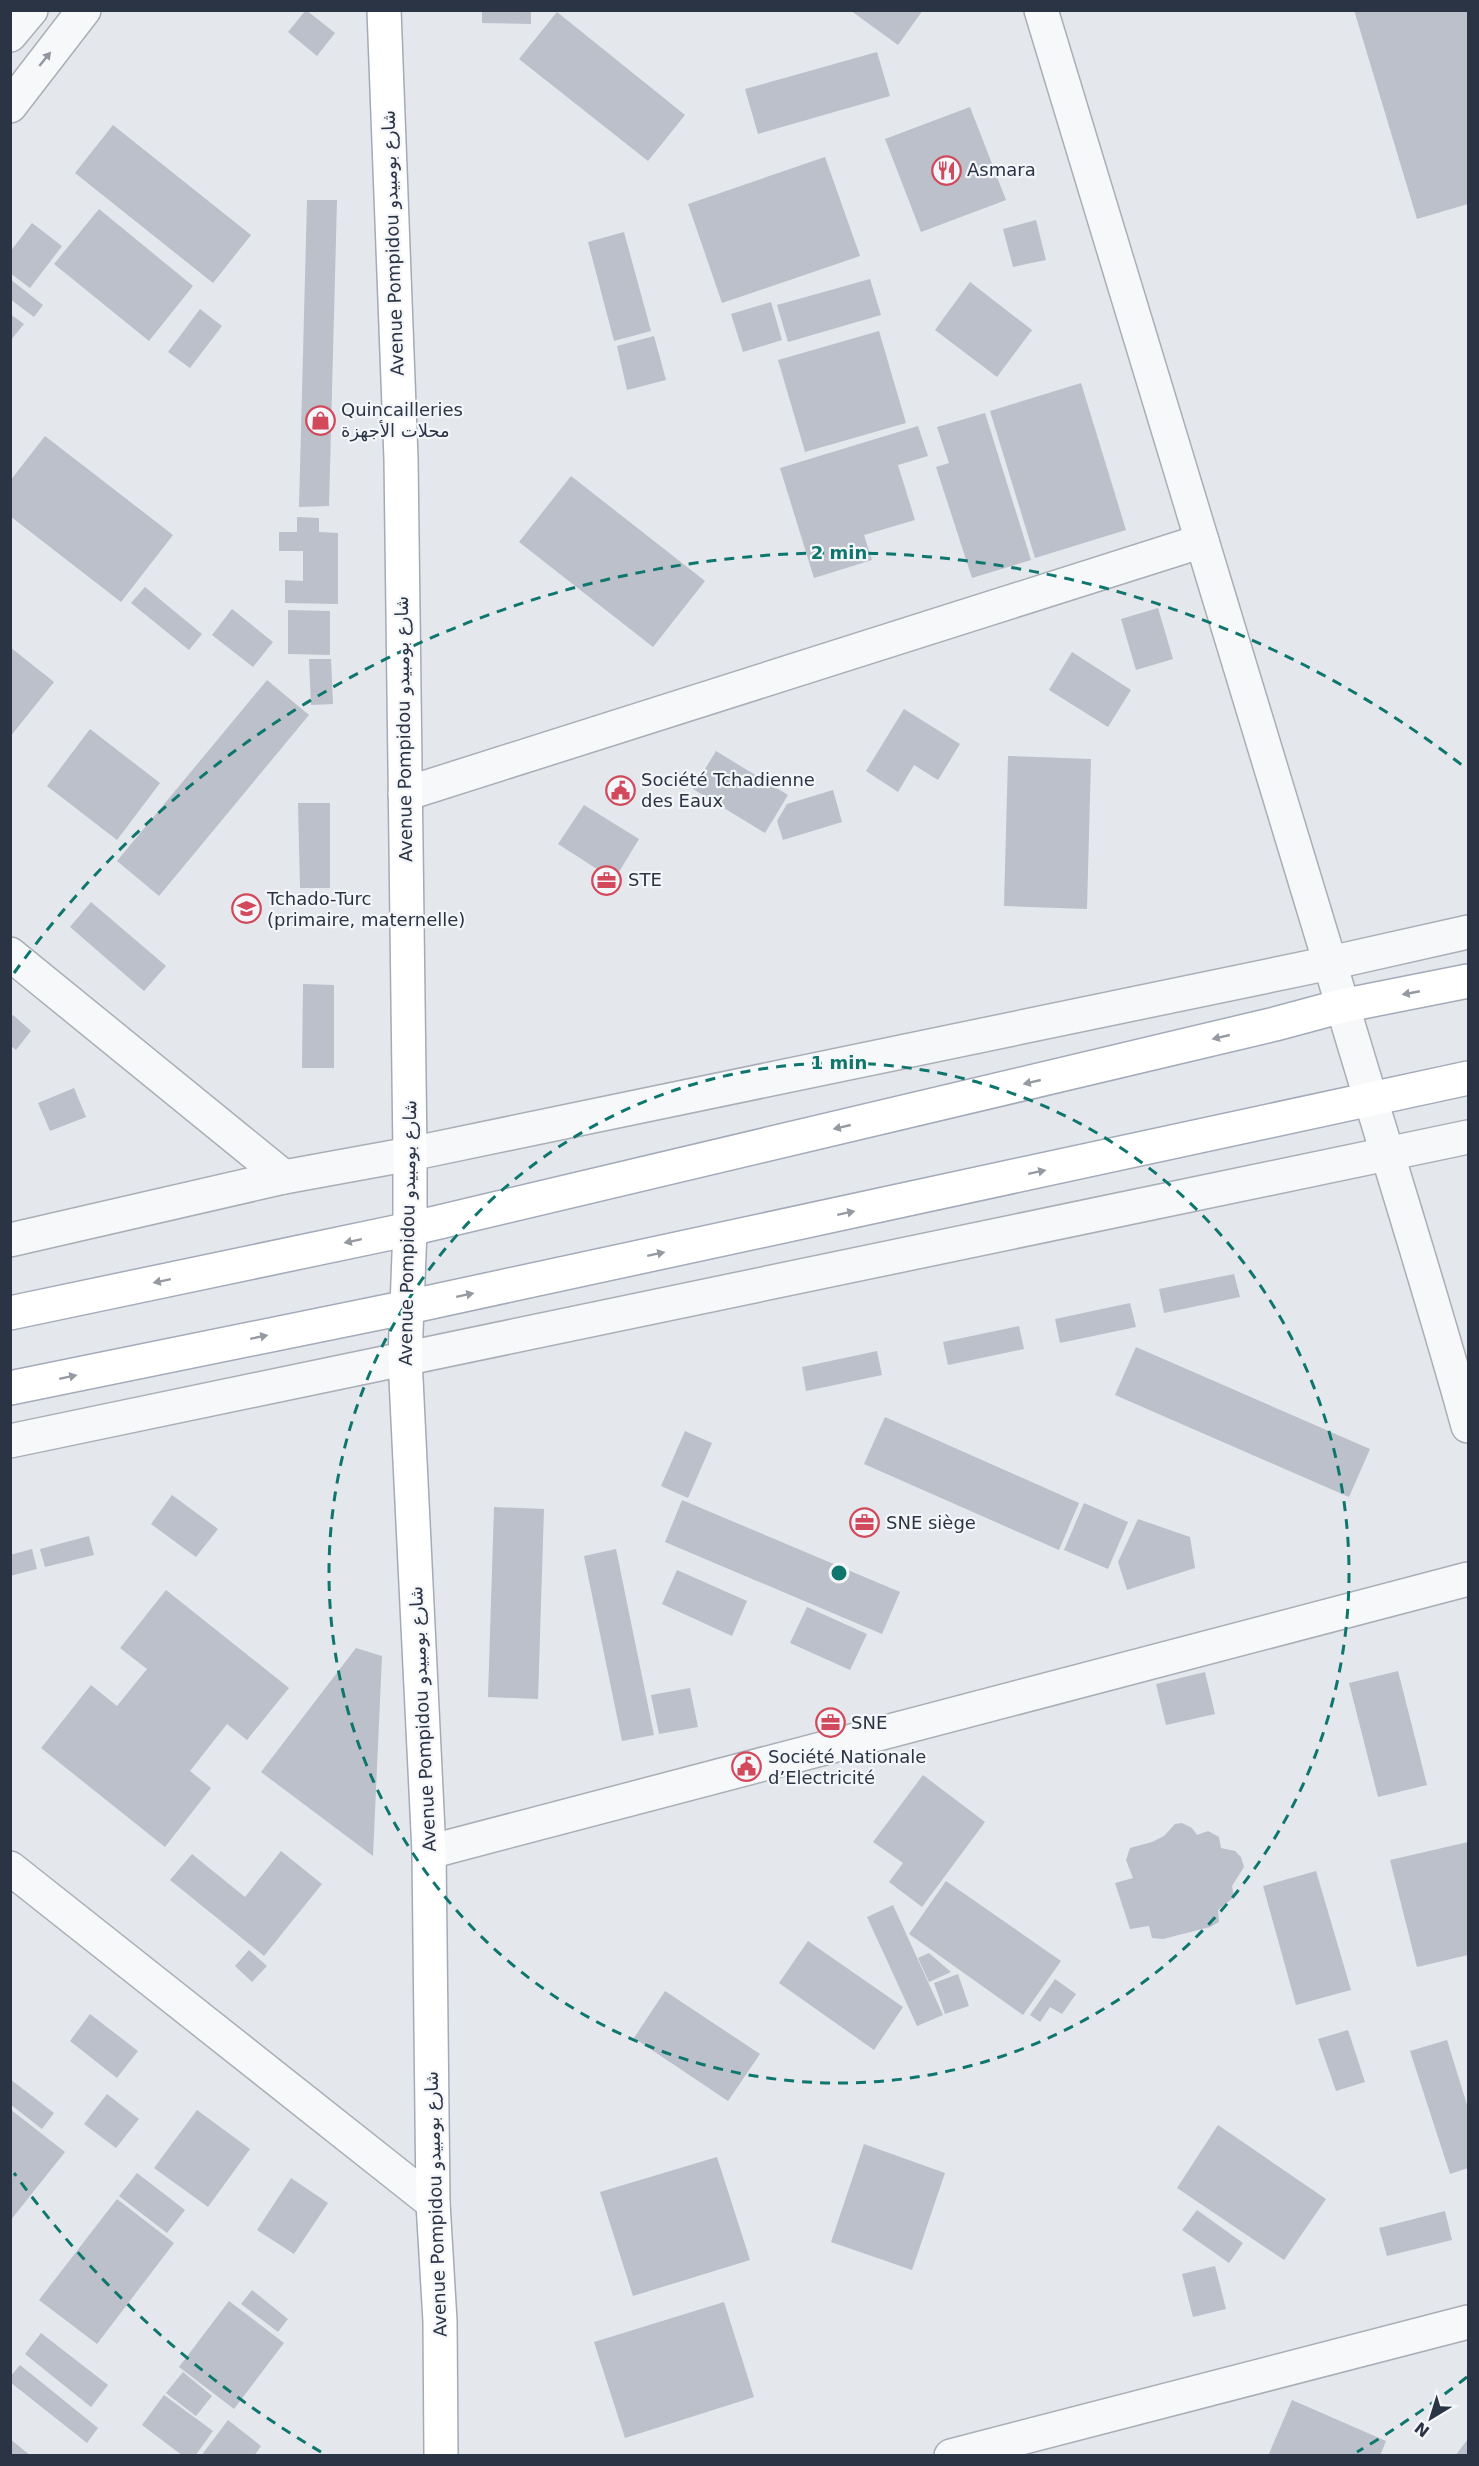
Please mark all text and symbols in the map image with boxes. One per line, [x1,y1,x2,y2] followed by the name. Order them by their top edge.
[39,51,52,67] one-way arrow
[377,110,409,376] street label: Avenue Pompidou شارع بومبيدو
[930,154,962,186] restaurant icon: Asmara
[967,159,1036,180] place label: Asmara
[341,399,463,442] place label: Quincailleries محلات الأجهزة
[304,404,336,436] shop icon: Quincailleries محلات الأجهزة
[811,542,867,563] text: 2 min
[391,596,417,862] street label: Avenue Pompidou شارع بومبيدو
[641,769,815,811] place label: Société Tchadienne des Eaux
[604,774,636,806] public building icon: Société Tchadienne des Eaux
[591,864,623,896] office icon: STE
[628,869,662,890] place label: STE
[266,888,465,930] place label: Tchado-Turc (primaire, maternelle)
[230,893,262,925] school or university icon: Tchado-Turc (primaire, maternelle)
[1402,989,1421,998] one-way arrow
[1212,1032,1231,1042] one-way arrow
[811,1052,867,1073] text: 1 min
[1022,1077,1041,1087] one-way arrow
[395,1100,421,1366] street label: Avenue Pompidou شارع بومبيدو
[833,1122,851,1132] one-way arrow
[1028,1167,1047,1176] one-way arrow
[837,1208,856,1217] one-way arrow
[343,1237,362,1246] one-way arrow
[646,1248,665,1258] one-way arrow
[153,1277,172,1286] one-way arrow
[456,1289,474,1299] one-way arrow
[250,1332,269,1341] one-way arrow
[59,1372,78,1381] one-way arrow
[849,1507,881,1539] office icon: SNE siège
[886,1512,976,1533] place label: SNE siège
[829,1563,849,1583] centre of rings
[405,1586,441,1852] street label: Avenue Pompidou شارع بومبيدو
[814,1707,846,1739] office icon: SNE
[851,1712,887,1733] place label: SNE
[768,1746,926,1788] place label: Société Nationale d’Electricité
[731,1751,763,1783] public building icon: Société Nationale d’Electricité
[420,2071,452,2337] street label: Avenue Pompidou شارع بومبيدو
[1401,2388,1461,2448] north arrow
[1411,2418,1433,2441] text: N

